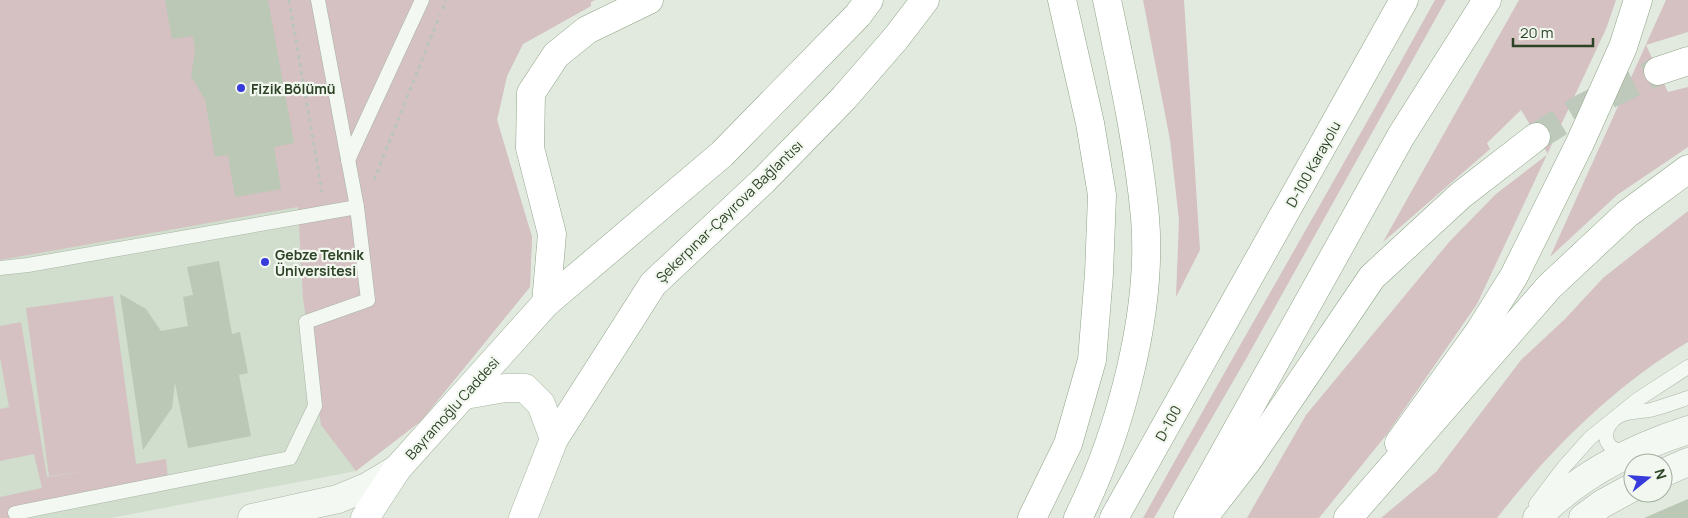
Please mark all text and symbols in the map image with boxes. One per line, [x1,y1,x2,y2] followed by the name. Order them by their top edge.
[1513,15,1593,47] scale bar
[1520,22,1553,43] text: 20 m
[251,79,336,98] place label: Fizik Bölümü
[235,82,247,94] marker: Fizik Bölümü
[1281,117,1345,211] street label: D-100 Karayolu
[651,136,807,286] street label: Şekerpınar-Çayırova Bağlantısı
[275,245,364,280] place label: Gebze Teknik Üniversitesi
[259,256,271,268] marker: Gebze Teknik Üniversitesi
[401,353,503,463] street label: Bayramoğlu Caddesi
[1151,402,1185,444] street label: D-100
[1623,453,1673,503] north arrow
[1650,466,1671,482] text: N

